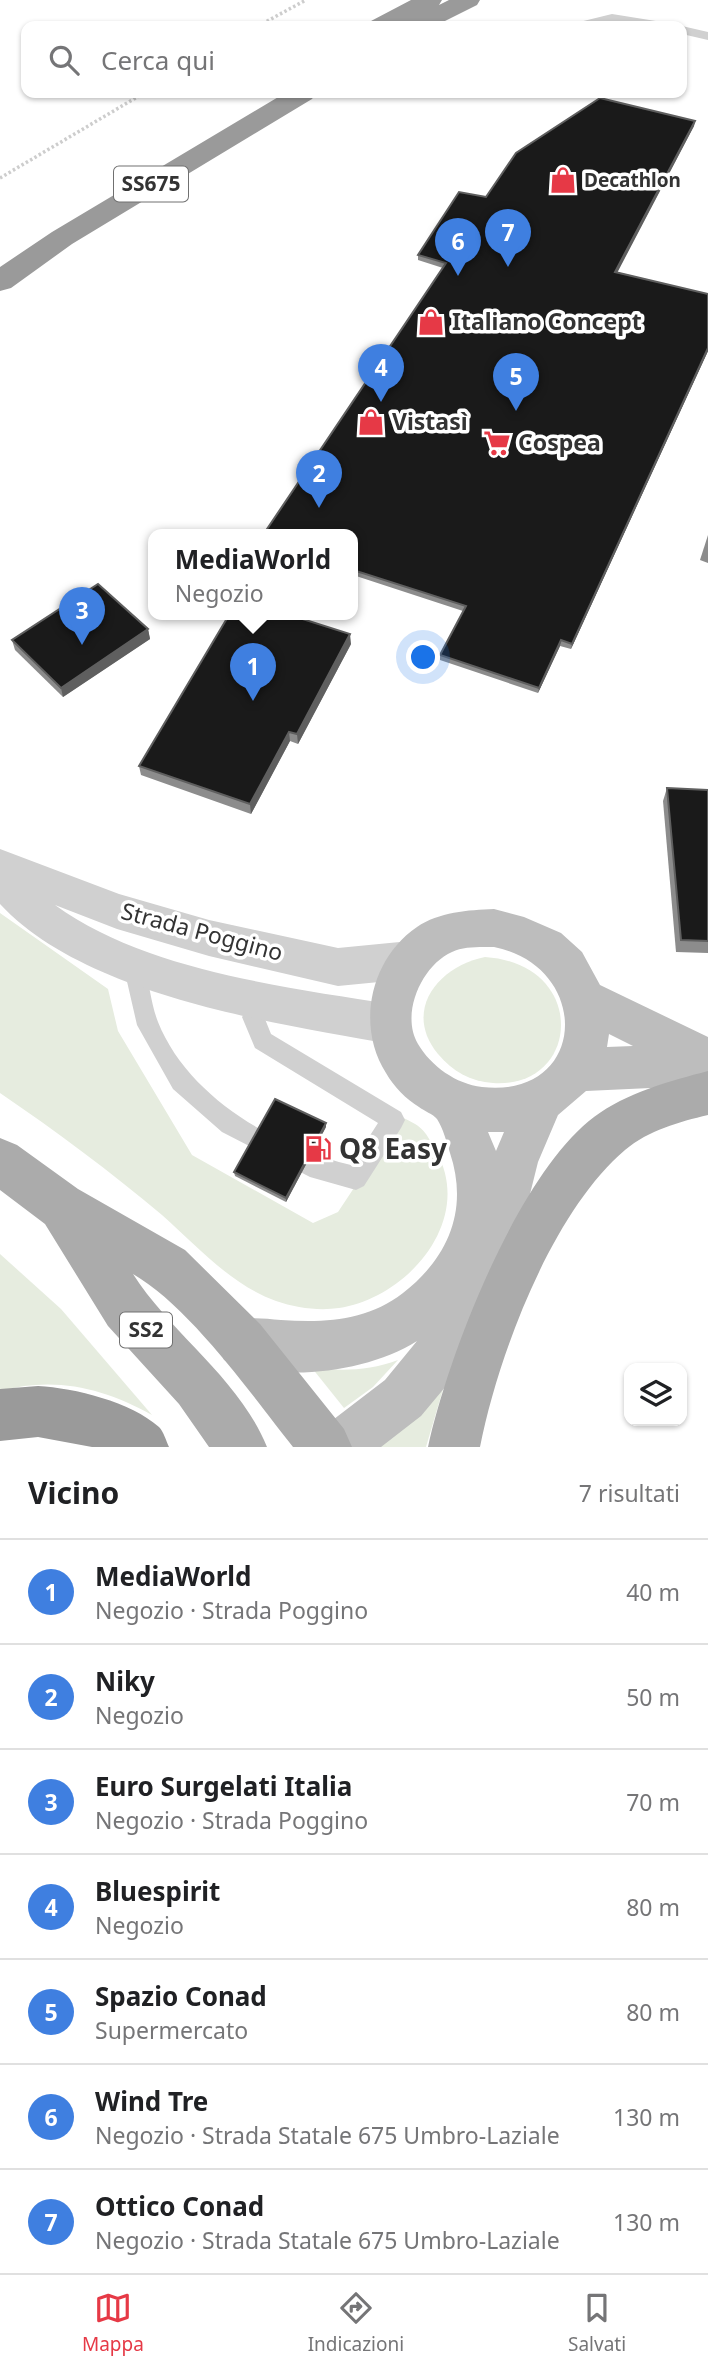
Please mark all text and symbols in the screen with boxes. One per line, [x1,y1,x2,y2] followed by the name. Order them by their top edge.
[21,21,687,98] search box
[45,41,83,79] icon: search
[101,42,215,78] text: Cerca qui
[548,165,578,195] shop icon: Decathlon
[114,166,188,202] road number: SS675
[584,167,681,193] place label: Decathlon
[485,209,531,267] pin: 7
[435,218,481,276] pin: 6
[452,305,642,337] place label: Italiano Concept
[416,307,446,337] shop icon: Italiano Concept
[358,344,404,402] pin: 4
[493,353,539,411] pin: 5
[392,405,468,437] place label: Vistasì
[356,407,386,437] shop icon: Vistasì
[518,426,601,458] place label: Cospea
[482,428,512,458] supermarket icon: Cospea
[296,450,342,508] pin: 2
[148,529,358,620] popup
[175,541,331,577] text: MediaWorld
[175,577,264,609] text: Negozio
[59,587,105,645] pin: 3
[406,640,440,674] your location
[230,643,276,701] pin: 1
[118,894,287,968] street label: Strada Poggino
[339,1129,447,1167] place label: Q8 Easy
[303,1134,333,1164] fuel station icon: Q8 Easy
[120,1312,172,1348] road number: SS2
[624,1363,687,1426] map controls
[624,1363,687,1426] button: layers
[28,1472,119,1513] text: Vicino
[579,1477,680,1509] text: 7 risultati
[95,1558,252,1594] text: MediaWorld
[44,1576,58,1608] text: 1
[626,1576,680,1608] text: 40 m
[95,1594,368,1626] text: Negozio · Strada Poggino
[95,1663,155,1699] text: Niky
[44,1681,58,1713] text: 2
[626,1681,680,1713] text: 50 m
[95,1699,184,1731] text: Negozio
[95,1768,352,1804] text: Euro Surgelati Italia
[44,1786,58,1818] text: 3
[626,1786,680,1818] text: 70 m
[95,1804,368,1836] text: Negozio · Strada Poggino
[95,1873,220,1909] text: Bluespirit
[44,1891,58,1923] text: 4
[626,1891,680,1923] text: 80 m
[95,1909,184,1941] text: Negozio
[95,1978,267,2014] text: Spazio Conad
[44,1996,58,2028] text: 5
[626,1996,680,2028] text: 80 m
[95,2014,248,2046] text: Supermercato
[95,2083,208,2119] text: Wind Tre
[44,2101,58,2133] text: 6
[613,2101,680,2133] text: 130 m
[95,2119,560,2151] text: Negozio · Strada Statale 675 Umbro-Laziale
[95,2188,264,2224] text: Ottico Conad
[44,2206,58,2238] text: 7
[613,2206,680,2238] text: 130 m
[95,2224,560,2256] text: Negozio · Strada Statale 675 Umbro-Laziale
[82,2289,144,2357] tab: Mappa
[308,2289,404,2357] tab: Indicazioni
[568,2289,626,2357] tab: Salvati

